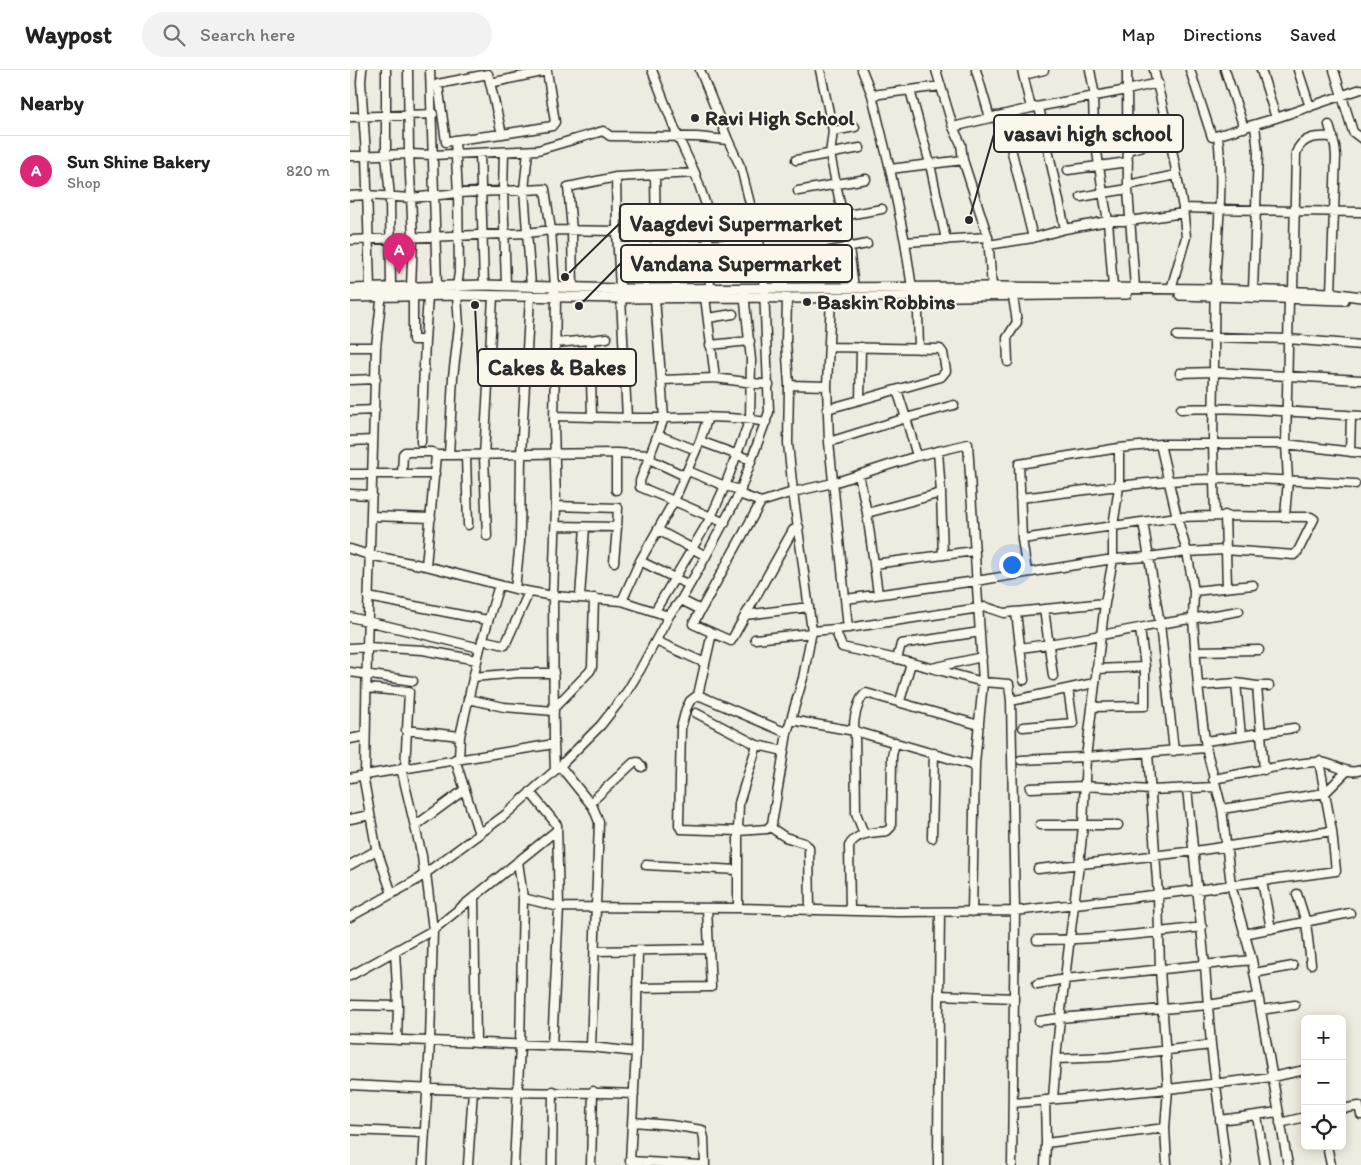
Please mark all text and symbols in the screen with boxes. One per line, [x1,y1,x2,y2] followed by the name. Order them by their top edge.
[142,12,492,57] search box
[25,20,112,49] text: Waypost
[160,21,188,49] icon: search
[200,23,295,46] text: Search here
[1122,24,1155,46] text: Map
[1183,24,1262,46] text: Directions
[1290,24,1336,46] text: Saved
[20,90,84,115] text: Nearby
[705,105,856,131] place label: Ravi High School
[689,112,701,124] marker: Ravi High School
[994,115,1183,152] callout: vasavi high school
[1004,120,1173,147] text: vasavi high school
[67,150,210,173] text: Sun Shine Bakery
[31,161,41,180] text: A
[286,161,330,180] text: 820 m
[67,173,101,192] text: Shop
[620,204,852,241] callout: Vaagdevi Supermarket
[630,210,843,237] text: Vaagdevi Supermarket
[383,233,415,274] pin: A
[621,245,852,282] callout: Vandana Supermarket
[631,250,842,277] text: Vandana Supermarket
[817,289,955,314] place label: Baskin Robbins
[801,296,813,308] marker: Baskin Robbins
[478,349,636,386] callout: Cakes & Bakes
[488,354,627,381] text: Cakes & Bakes
[999,552,1025,578] your location
[1301,1015,1346,1150] map controls
[1301,1015,1346,1060] button: +
[1301,1060,1346,1105] button: −
[1301,1105,1346,1150] button: locate

